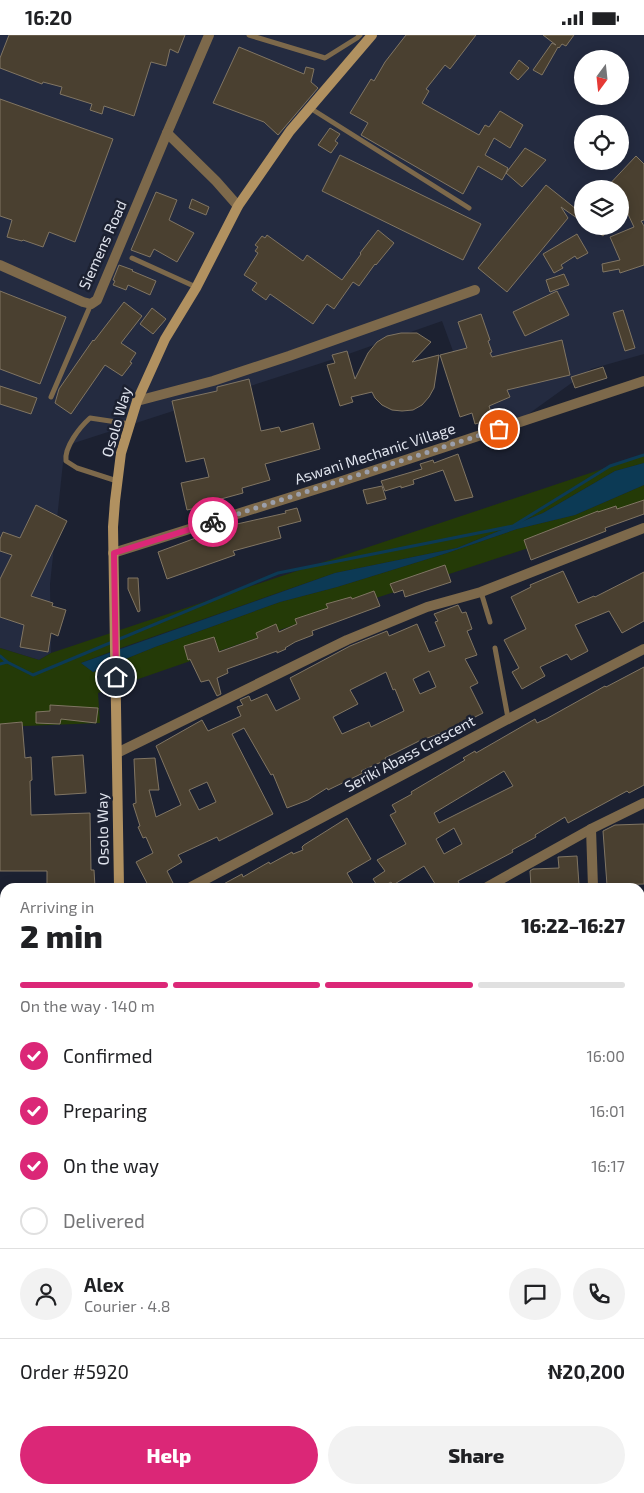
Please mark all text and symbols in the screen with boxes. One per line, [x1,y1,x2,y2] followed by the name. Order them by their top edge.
[25,6,72,29] text: 16:20
[574,50,629,105] north arrow
[574,50,629,235] map controls
[574,115,629,170] button: locate
[574,180,629,235] button: layers
[74,197,130,292] street label: Siemens Road
[97,384,135,459] street label: Osolo Way
[478,408,520,450] pin
[485,415,513,443] icon: bag
[292,419,457,488] street label: Aswani Mechanic Village
[188,497,238,547] courier
[199,508,227,536] icon: bike
[95,656,137,698] pin
[102,663,130,691] icon: home
[341,711,478,795] street label: Seriki Abass Crescent
[92,793,112,865] street label: Osolo Way
[20,897,94,916] text: Arriving in
[521,914,625,937] text: 16:22–16:27
[20,916,103,954] text: 2 min
[20,996,155,1015] text: On the way · 140 m
[20,1042,48,1070] icon: check
[63,1044,153,1067] text: Confirmed
[586,1046,625,1065] text: 16:00
[20,1097,48,1125] icon: check
[63,1099,147,1122] text: Preparing
[590,1101,625,1120] text: 16:01
[20,1152,48,1180] icon: check
[63,1154,159,1177] text: On the way
[591,1156,625,1175] text: 16:17
[63,1209,145,1232] text: Delivered
[20,1268,72,1320] button: person
[509,1268,561,1320] button: chat
[573,1268,625,1320] button: phone
[84,1273,124,1296] text: Alex
[84,1296,171,1315] text: Courier · 4.8
[20,1360,129,1383] text: Order #5920
[548,1360,625,1383] text: ₦20,200
[20,1426,318,1484] button: Help
[328,1426,625,1484] button: Share

